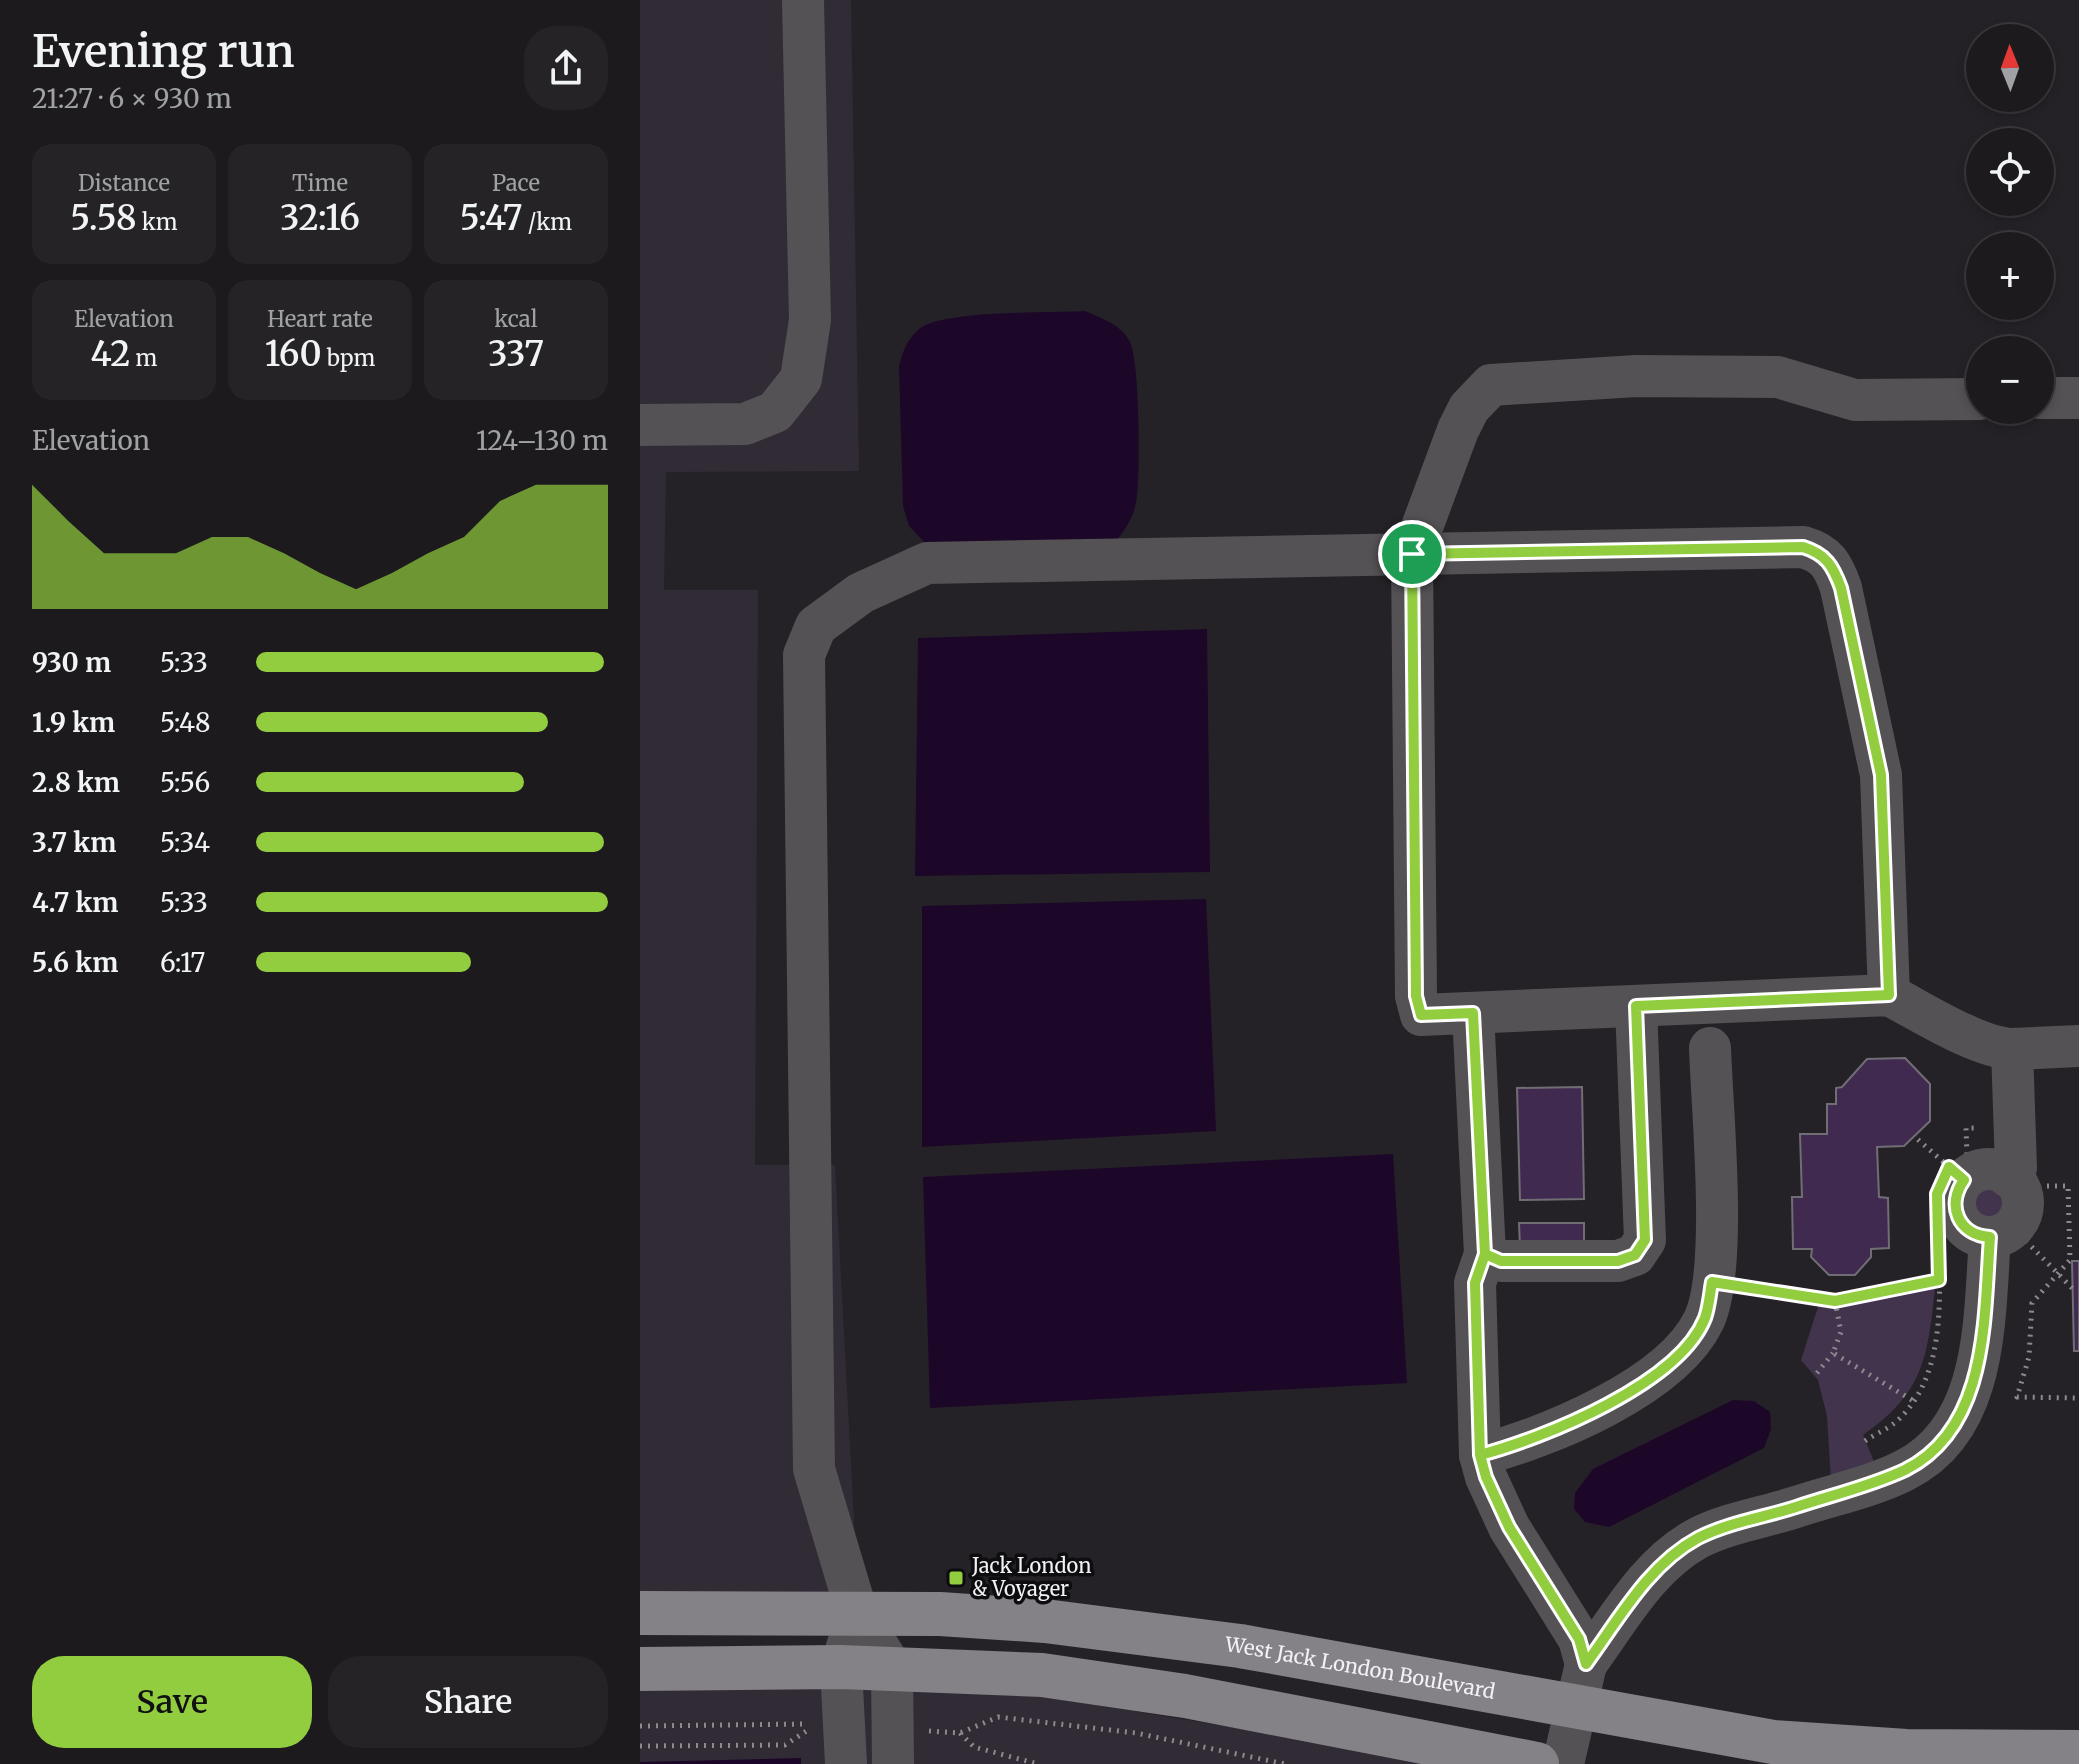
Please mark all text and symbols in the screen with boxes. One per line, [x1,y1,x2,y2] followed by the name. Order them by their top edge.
[32,24,295,79] text: Evening run
[1966,24,2054,112] north arrow
[1966,24,2054,424] map controls
[524,26,608,110] button: share
[32,82,232,115] text: 21:27 · 6 × 930 m
[1966,128,2054,216] button: locate
[78,169,170,197] text: Distance
[292,169,348,197] text: Time
[492,169,540,197] text: Pace
[70,197,137,239] text: 5.58
[280,197,360,239] text: 32:16
[460,197,523,239] text: 5:47
[137,208,178,236] text: km
[523,208,572,236] text: /km
[1966,232,2054,320] button: +
[74,305,174,333] text: Elevation
[267,305,373,333] text: Heart rate
[494,305,538,333] text: kcal
[91,333,130,375] text: 42
[265,333,322,375] text: 160
[488,333,544,375] text: 337
[1966,336,2054,424] button: −
[130,344,157,372] text: m
[322,344,375,372] text: bpm
[32,424,150,457] text: Elevation
[476,424,608,457] text: 124–130 m
[1378,520,1446,588] pin
[1390,532,1434,576] icon: arrive
[32,646,111,679] text: 930 m
[160,646,208,679] text: 5:33
[32,706,115,739] text: 1.9 km
[160,706,210,739] text: 5:48
[32,766,120,799] text: 2.8 km
[160,766,210,799] text: 5:56
[32,826,116,859] text: 3.7 km
[160,826,210,859] text: 5:34
[32,886,119,919] text: 4.7 km
[160,886,208,919] text: 5:33
[32,946,118,979] text: 5.6 km
[160,946,205,979] text: 6:17
[971,1553,1092,1601] place label: Jack London & Voyager
[947,1569,965,1587] marker: Jack London & Voyager
[1223,1631,1497,1704] street label: West Jack London Boulevard
[32,1656,312,1748] button: Save
[328,1656,608,1748] button: Share

